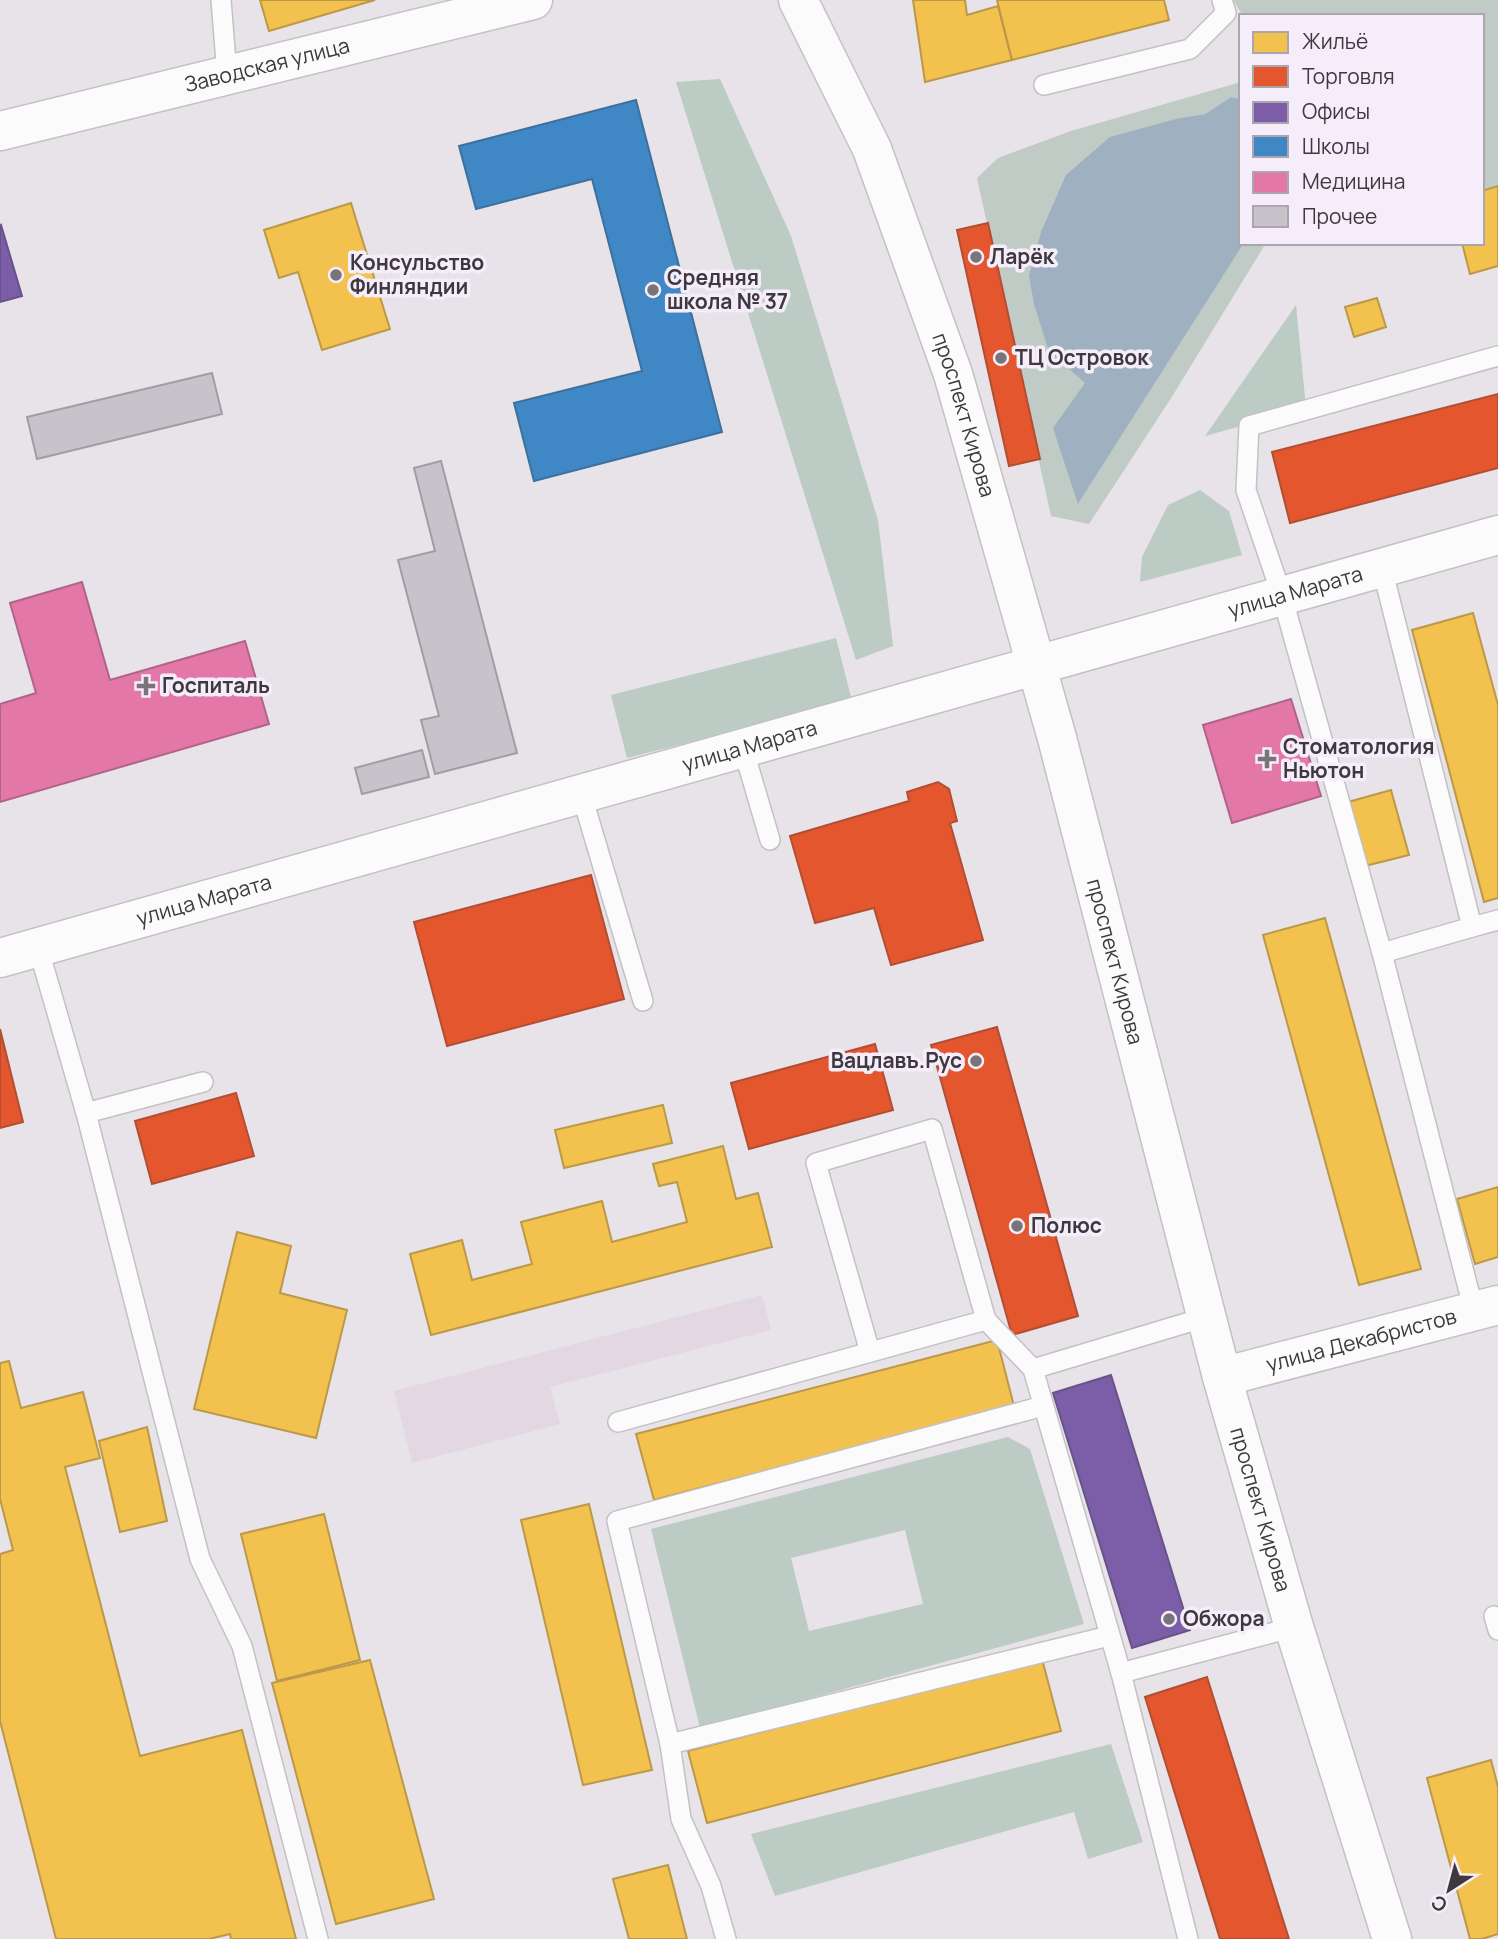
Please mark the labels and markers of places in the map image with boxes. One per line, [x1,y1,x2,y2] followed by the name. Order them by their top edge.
[990,242,1055,270] place label: Ларёк
[350,248,484,300] place label: Консульство Финляндии
[968,249,984,265] marker: Ларёк
[667,263,788,315] place label: Средняя школа № 37
[328,267,344,283] marker: Консульство Финляндии
[645,282,661,298] marker: Средняя школа № 37
[1015,343,1149,371] place label: ТЦ Островок
[993,350,1009,366] marker: ТЦ Островок
[162,671,270,699] place label: Госпиталь
[136,676,156,696] marker: Госпиталь
[1283,732,1434,784] place label: Стоматология Ньютон
[1257,749,1277,769] marker: Стоматология Ньютон
[831,1046,962,1074] place label: Вацлавъ.Рус
[968,1053,984,1069] marker: Вацлавъ.Рус
[1031,1211,1102,1239] place label: Полюс
[1009,1218,1025,1234] marker: Полюс
[1183,1604,1265,1632] place label: Обжора
[1161,1611,1177,1627] marker: Обжора

